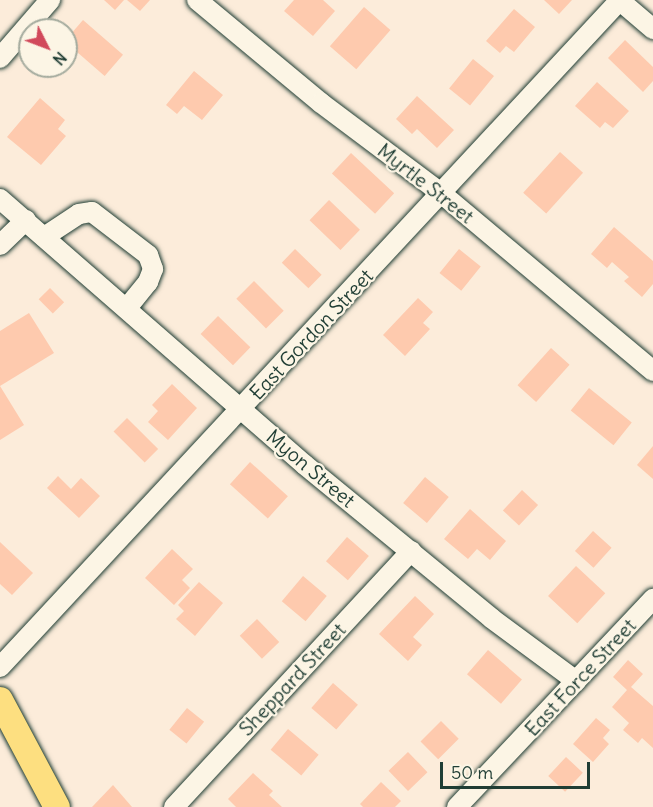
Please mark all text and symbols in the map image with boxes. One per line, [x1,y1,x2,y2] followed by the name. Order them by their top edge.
[18,18,78,78] north arrow
[49,48,71,70] text: N
[373,138,479,228] street label: Myrtle Street
[244,264,378,404] street label: East Gordon Street
[262,424,360,512] street label: Myon Street
[519,613,641,741] street label: East Force Street
[234,618,350,740] street label: Sheppard Street
[443,750,593,788] scale bar
[451,761,493,784] text: 50 m

